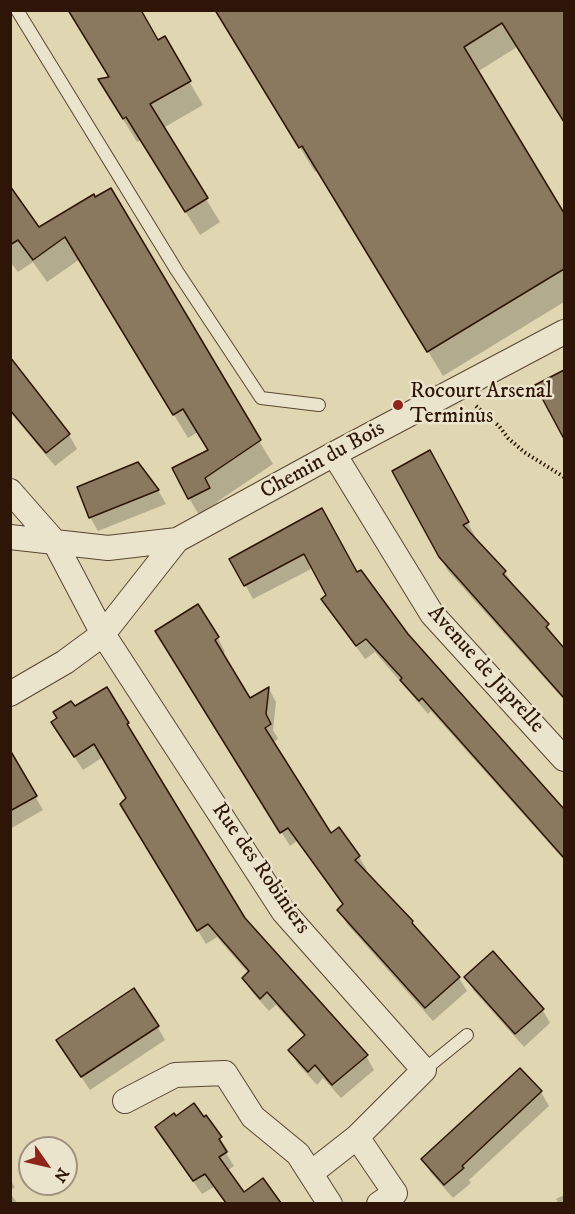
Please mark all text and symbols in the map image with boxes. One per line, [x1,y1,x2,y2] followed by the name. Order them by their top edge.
[410,379,552,430] place label: Rocourt Arsenal Terminus
[391,398,405,412] marker: Rocourt Arsenal Terminus
[256,416,390,506] street label: Chemin du Bois
[421,601,549,739] street label: Avenue de Juprelle
[205,798,315,940] street label: Rue des Robiniers
[18,1136,78,1196] north arrow
[49,1164,73,1186] text: N

